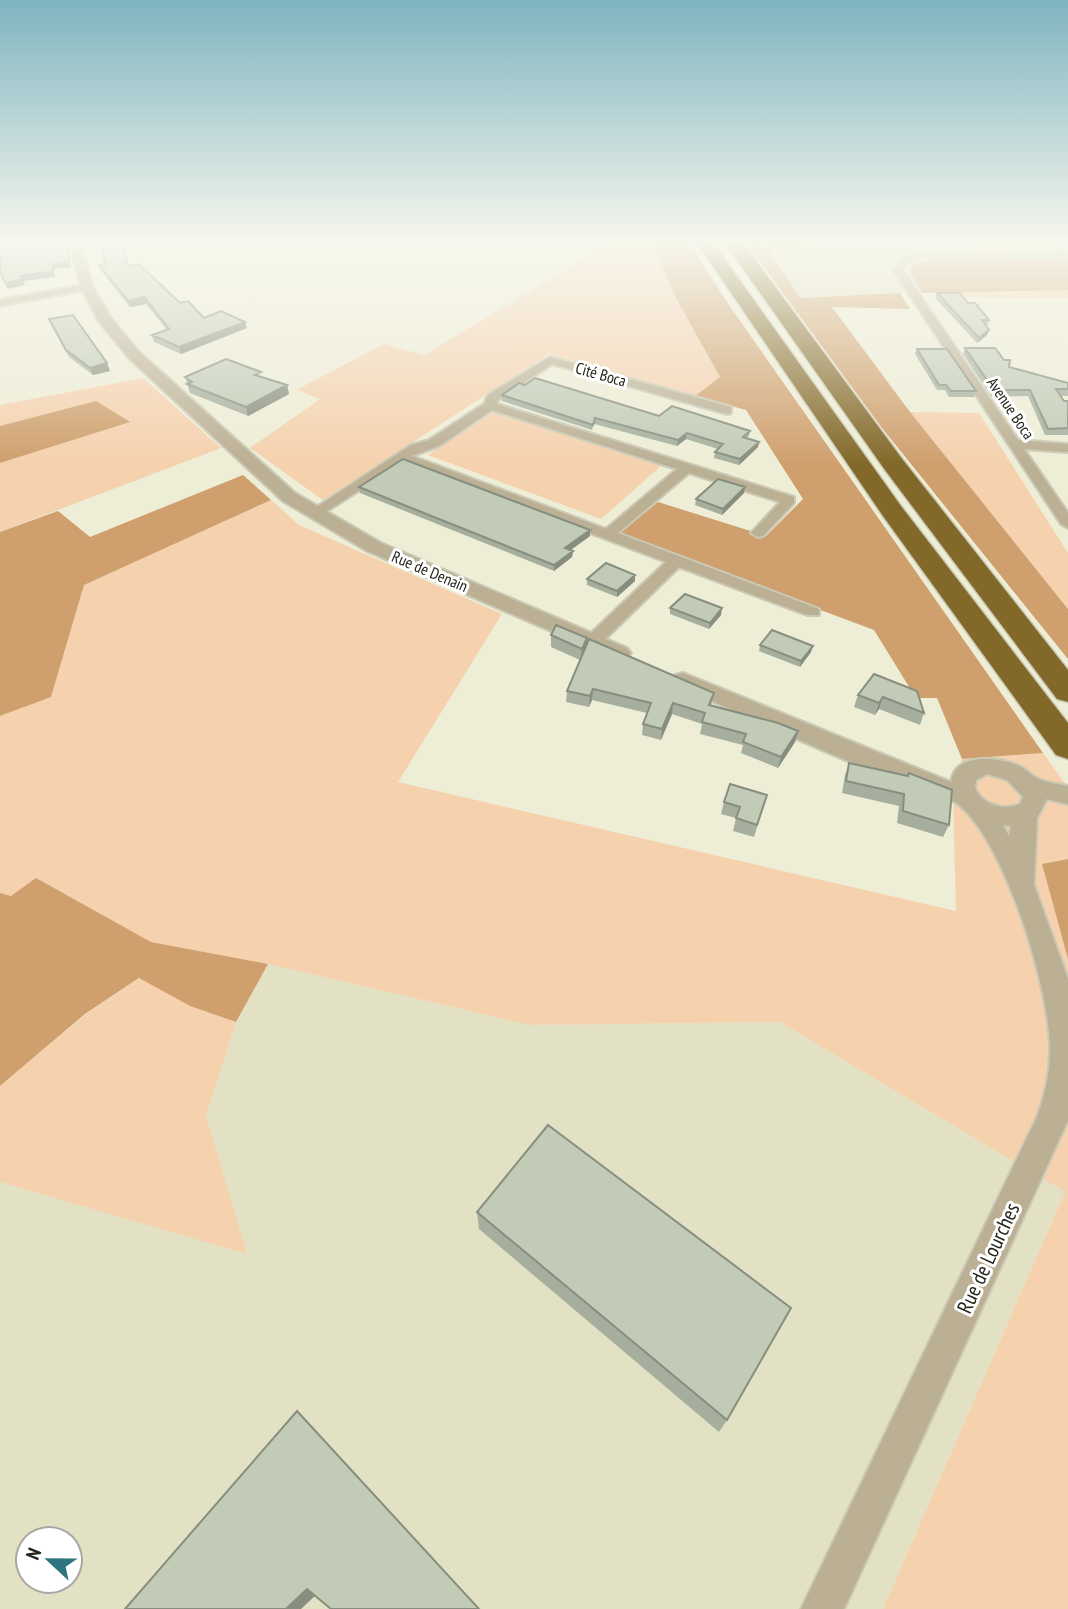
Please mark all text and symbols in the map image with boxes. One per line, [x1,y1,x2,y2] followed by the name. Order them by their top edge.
[573,357,629,391] street label: Cité Boca
[983,373,1039,443] street label: Avenue Boca
[389,546,471,596] street label: Rue de Denain
[951,1198,1025,1318] street label: Rue de Lourches
[14,1525,84,1595] north arrow
[20,1544,46,1563] text: N

